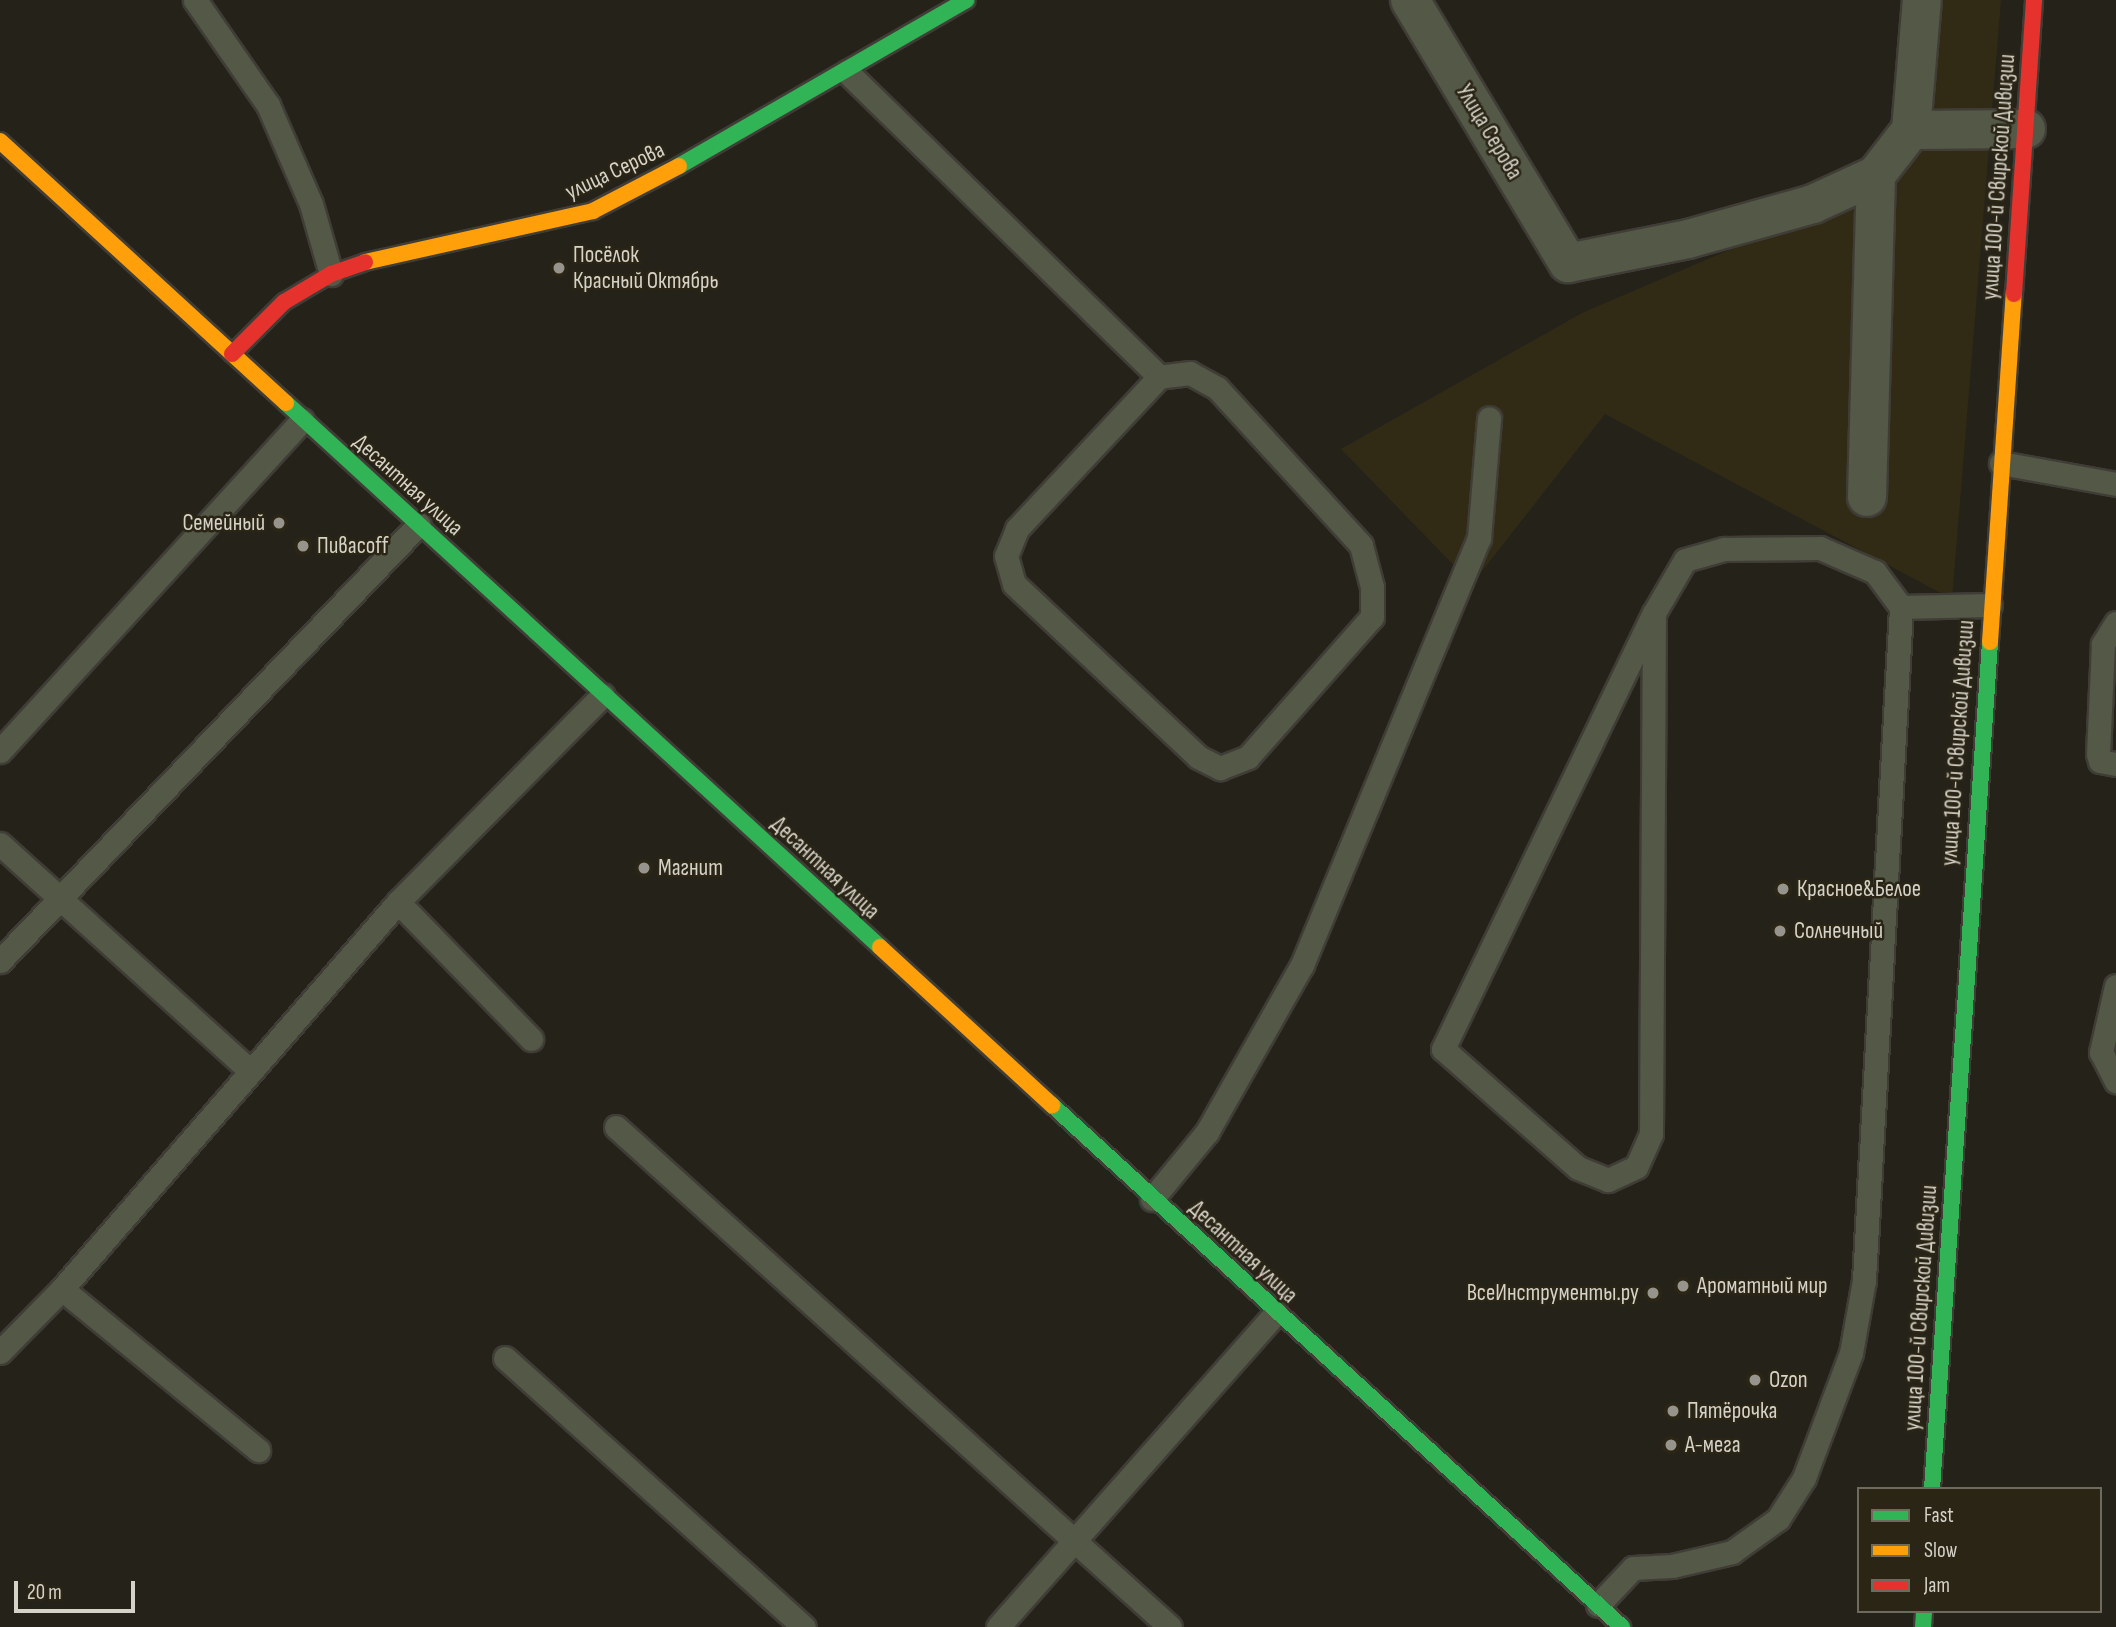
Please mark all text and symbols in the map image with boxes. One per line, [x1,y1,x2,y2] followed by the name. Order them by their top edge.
[1977,53,2021,301] street label: улица 100-й Свирской Дивизии
[1450,80,1528,184] street label: Улица Серова
[561,136,669,206] street label: улица Серова
[573,241,719,295] place label: Посёлок Красный Октябрь
[551,260,567,276] marker: Посёлок Красный Октябрь
[347,428,469,542] street label: Десантная улица
[182,509,265,537] place label: Семейный
[271,515,287,531] marker: Семейный
[317,532,389,560] place label: Пивасоff
[295,538,311,554] marker: Пивасоff
[1936,619,1980,867] street label: улица 100-й Свирской Дивизии
[765,811,885,925] street label: Десантная улица
[658,854,723,882] place label: Магнит
[636,860,652,876] marker: Магнит
[1797,875,1921,903] place label: Красное&Белое
[1775,881,1791,897] marker: Красное&Белое
[1794,917,1883,945] place label: Солнечный
[1772,923,1788,939] marker: Солнечный
[1899,1184,1943,1432] street label: улица 100-й Свирской Дивизии
[1183,1195,1303,1309] street label: Десантная улица
[1697,1272,1828,1300] place label: Ароматный мир
[1675,1278,1691,1294] marker: Ароматный мир
[1467,1279,1639,1307] place label: ВсеИнструменты.ру
[1645,1285,1661,1301] marker: ВсеИнструменты.ру
[1769,1366,1808,1394] place label: Ozon
[1747,1372,1763,1388] marker: Ozon
[1687,1397,1777,1425] place label: Пятёрочка
[1665,1403,1681,1419] marker: Пятёрочка
[1685,1431,1741,1459] place label: А-мега
[1663,1437,1679,1453] marker: А-мега
[1857,1487,2102,1613] legend
[1924,1503,1954,1528] text: Fast
[1924,1538,1957,1563] text: Slow
[18,1568,138,1612] scale bar
[1924,1573,1950,1598] text: Jam
[27,1580,62,1605] text: 20 m

